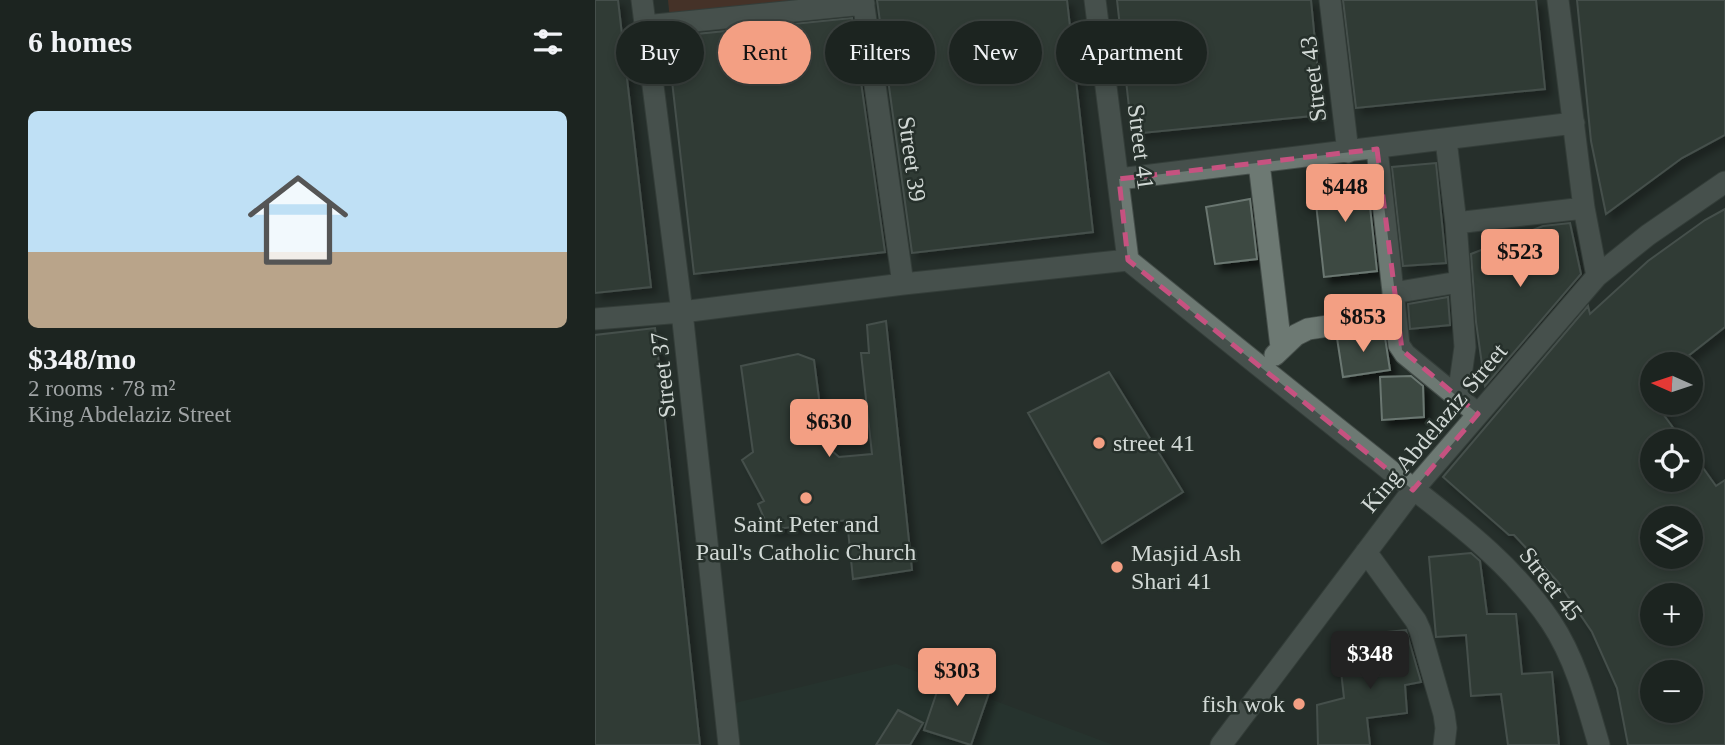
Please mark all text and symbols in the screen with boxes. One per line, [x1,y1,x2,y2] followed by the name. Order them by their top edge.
[616,21,704,84] chip: Buy
[718,21,811,84] chip: Rent
[825,21,935,84] chip: Filters
[949,21,1042,84] chip: New
[1056,21,1207,84] chip: Apartment
[529,23,567,61] icon: filters
[28,25,132,58] text: 6 homes
[1295,35,1331,123] street label: Street 43
[1123,103,1159,191] street label: Street 41
[893,115,931,203] street label: Street 39
[235,157,361,283] icon: home
[1304,164,1386,224] pin: $448
[1322,174,1368,199] text: $448
[1479,230,1561,289] pin: $523
[1497,239,1543,264] text: $523
[1322,294,1404,354] pin: $853
[1340,304,1386,329] text: $853
[646,331,680,419] street label: Street 37
[1356,338,1512,518] street label: King Abdelaziz Street
[28,342,136,375] text: $348/mo
[1640,352,1703,415] north arrow
[1640,352,1703,723] map controls
[28,376,175,401] text: 2 rooms · 78 m²
[788,400,870,459] pin: $630
[28,402,231,427] text: King Abdelaziz Street
[806,409,852,434] text: $630
[1640,429,1703,492] button: locate
[1113,430,1195,456] place label: street 41
[1091,435,1107,451] marker: street 41
[798,490,814,506] marker: Saint Peter and Paul's Catholic Church
[1640,506,1703,569] button: layers
[696,511,916,565] place label: Saint Peter and Paul's Catholic Church
[1131,540,1241,594] place label: Masjid Ash Shari 41
[1514,542,1588,626] street label: Street 45
[1109,559,1125,575] marker: Masjid Ash Shari 41
[1640,583,1703,646] button: +
[1329,632,1411,691] pin: $348
[1347,641,1393,666] text: $348
[916,648,998,708] pin: $303
[934,658,980,683] text: $303
[1640,660,1703,723] button: −
[1202,691,1285,717] place label: fish wok
[1291,696,1307,712] marker: fish wok

